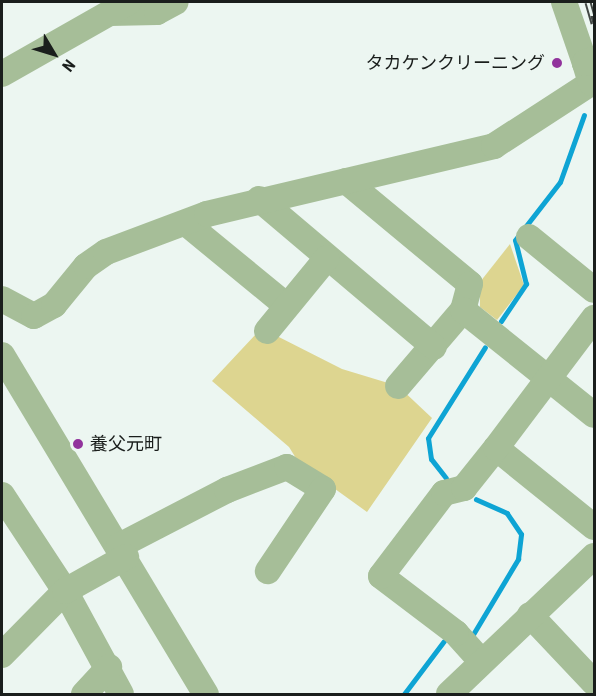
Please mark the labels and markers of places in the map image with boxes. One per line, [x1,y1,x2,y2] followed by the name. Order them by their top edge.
[365,52,545,74] place label: タカケンクリーニング
[550,56,564,70] marker: タカケンクリーニング
[90,433,162,455] place label: 養父元町
[71,437,85,451] marker: 養父元町

